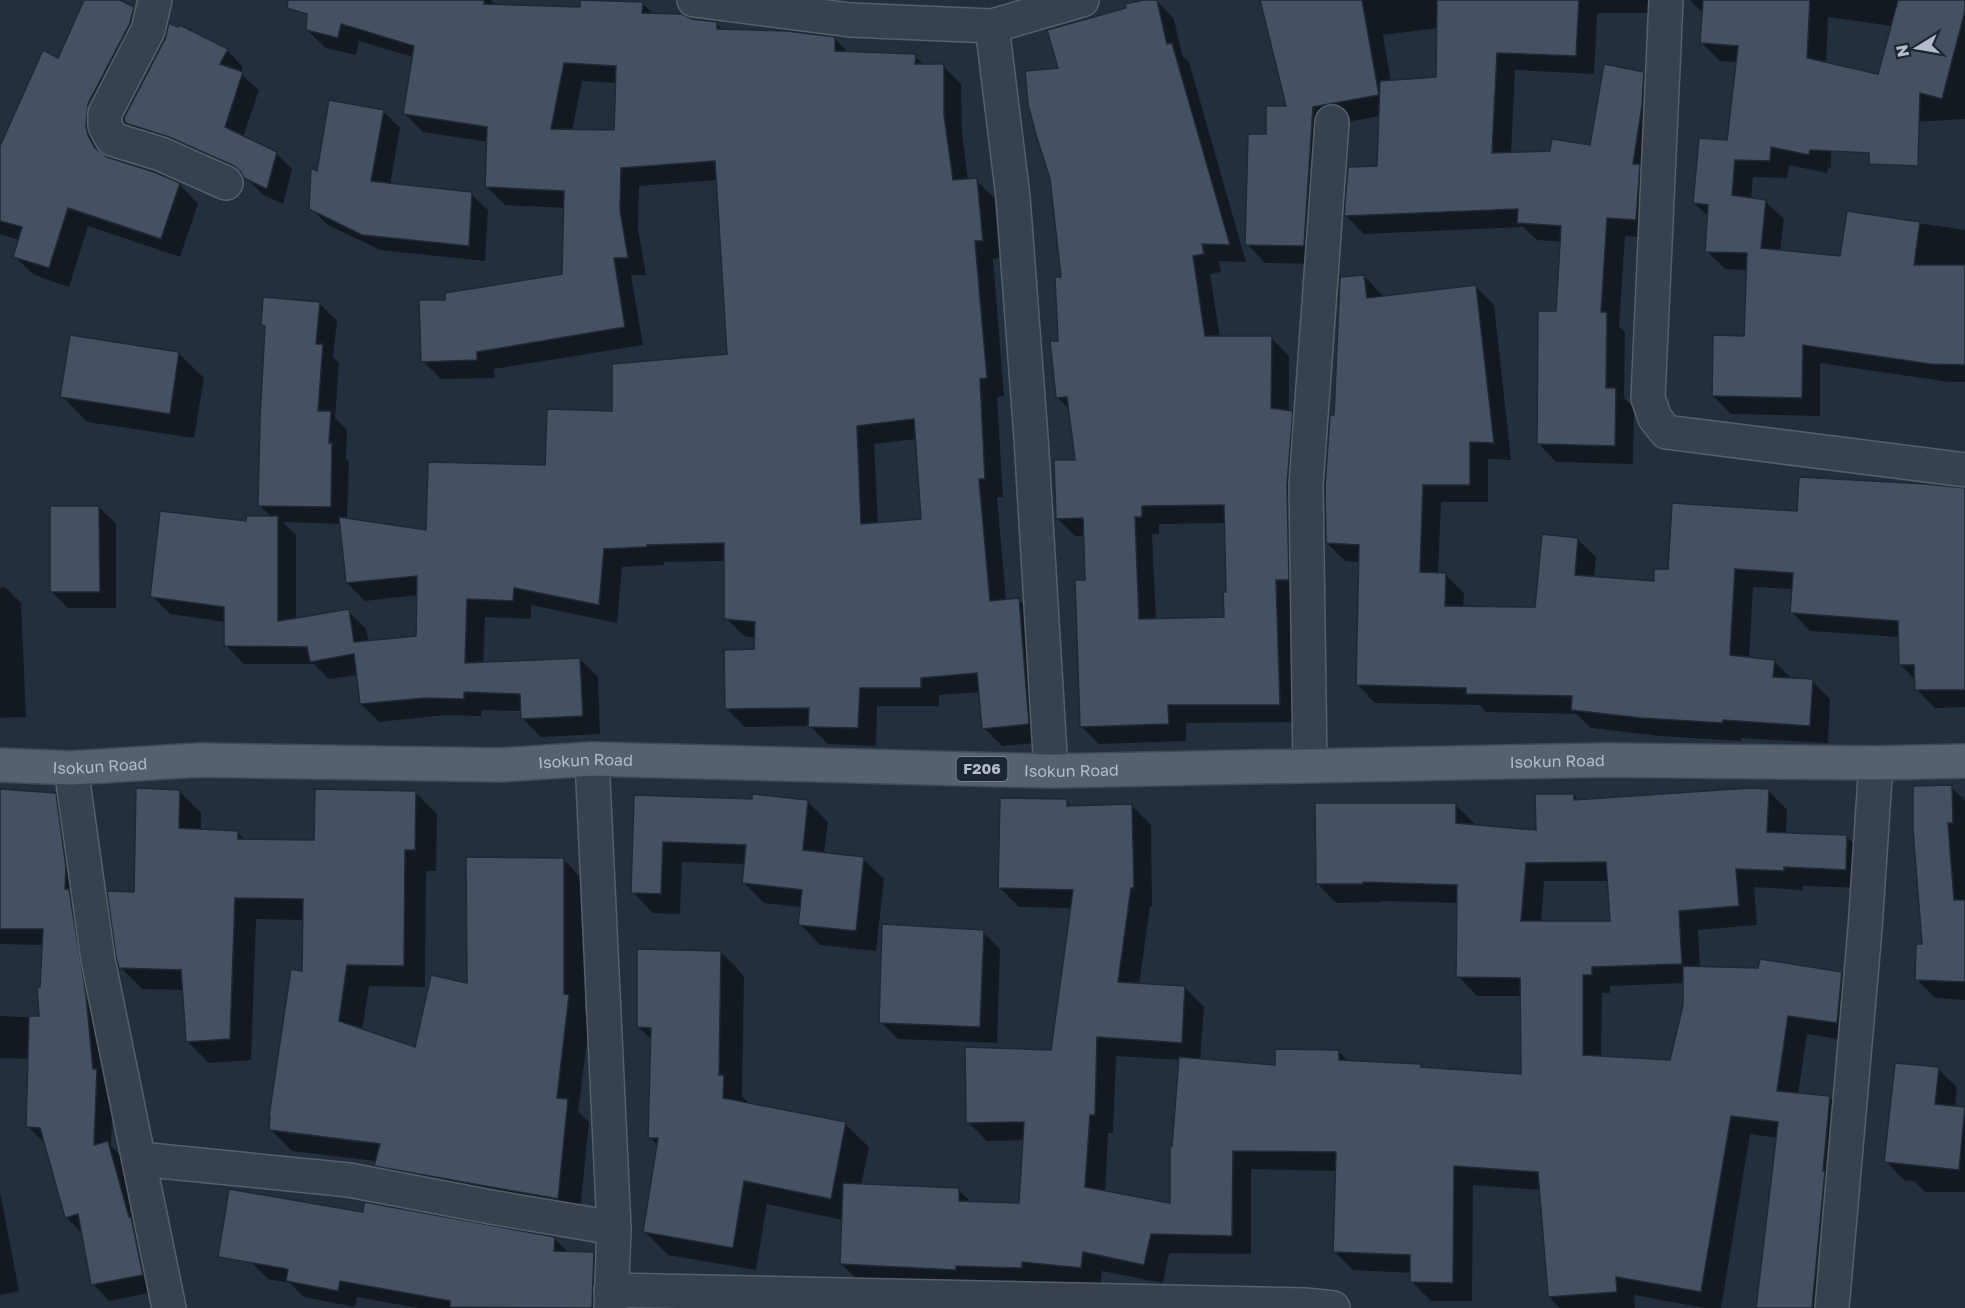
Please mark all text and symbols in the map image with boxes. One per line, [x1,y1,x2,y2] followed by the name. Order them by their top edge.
[1887,18,1947,78] north arrow
[1891,43,1913,59] text: N
[537,749,633,773] street label: Isokun Road
[1510,750,1605,772] street label: Isokun Road
[52,753,148,778] street label: Isokun Road
[956,757,1008,781] road number: F206
[1024,760,1119,781] street label: Isokun Road

